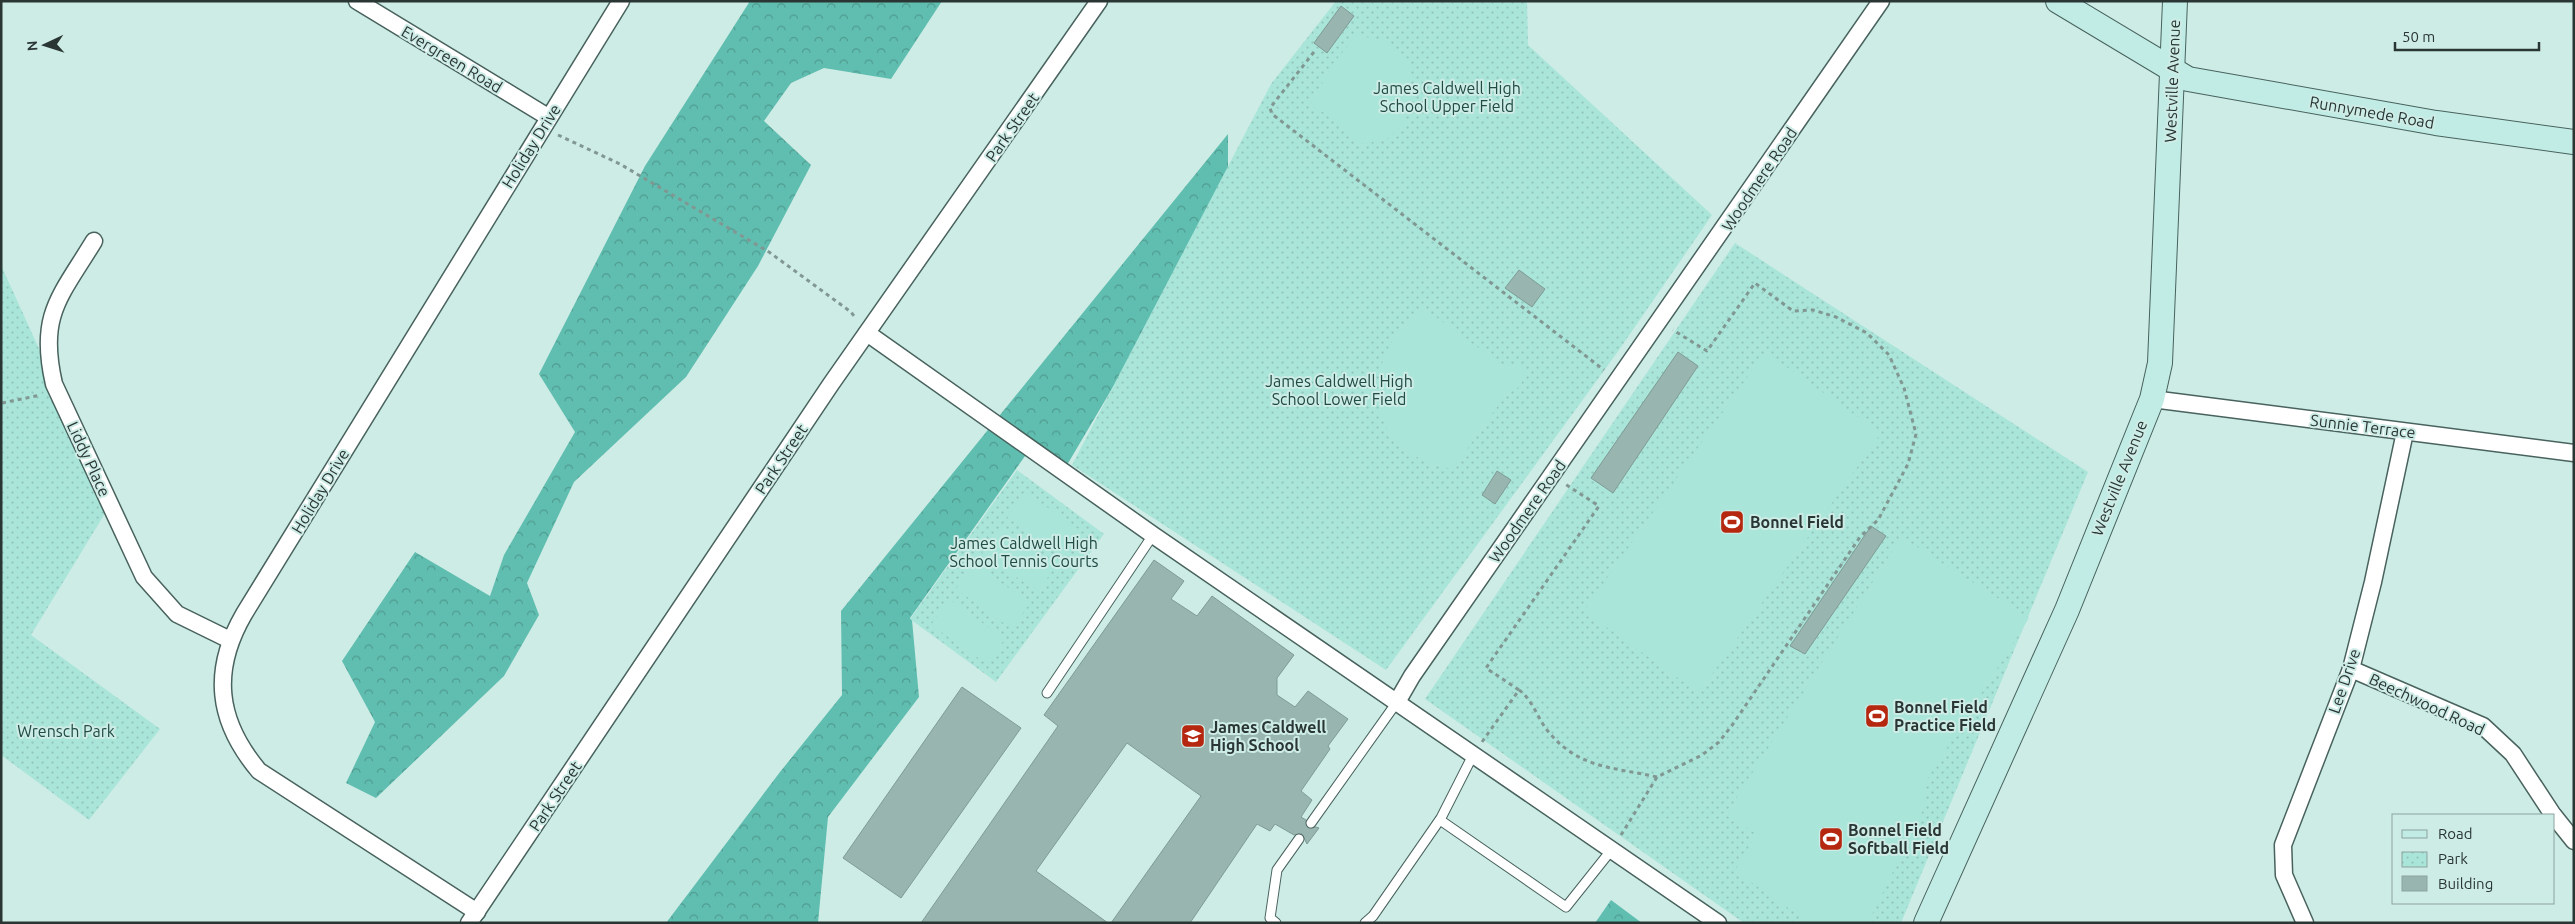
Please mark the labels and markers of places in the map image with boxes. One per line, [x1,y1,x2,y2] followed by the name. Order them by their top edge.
[1719,509,1745,535] sports icon: Bonnel Field
[1750,513,1844,531] place label: Bonnel Field
[1894,698,1996,734] place label: Bonnel Field Practice Field
[1864,703,1890,729] sports icon: Bonnel Field Practice Field
[1210,718,1326,754] place label: James Caldwell High School
[1180,723,1206,749] school or university icon: James Caldwell High School
[1848,821,1949,857] place label: Bonnel Field Softball Field
[1818,826,1844,852] sports icon: Bonnel Field Softball Field

